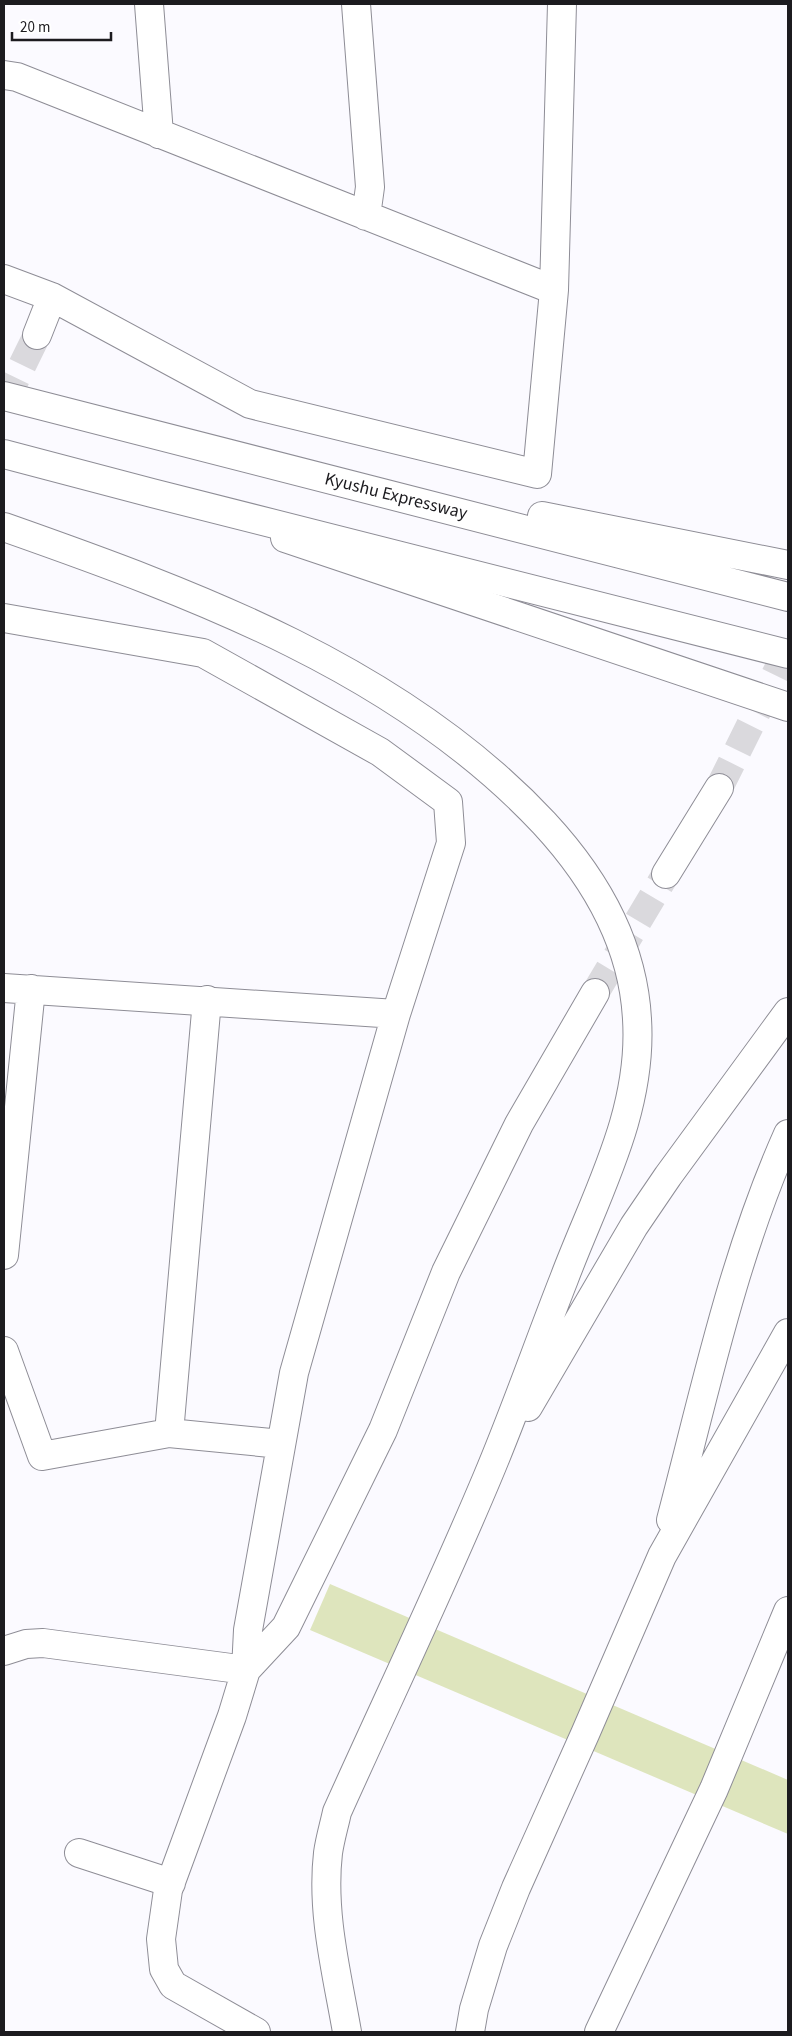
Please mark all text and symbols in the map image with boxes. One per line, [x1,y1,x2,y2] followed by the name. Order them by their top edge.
[12,10,111,42] scale bar
[20,17,50,38] text: 20 m
[322,466,471,526] street label: Kyushu Expressway

